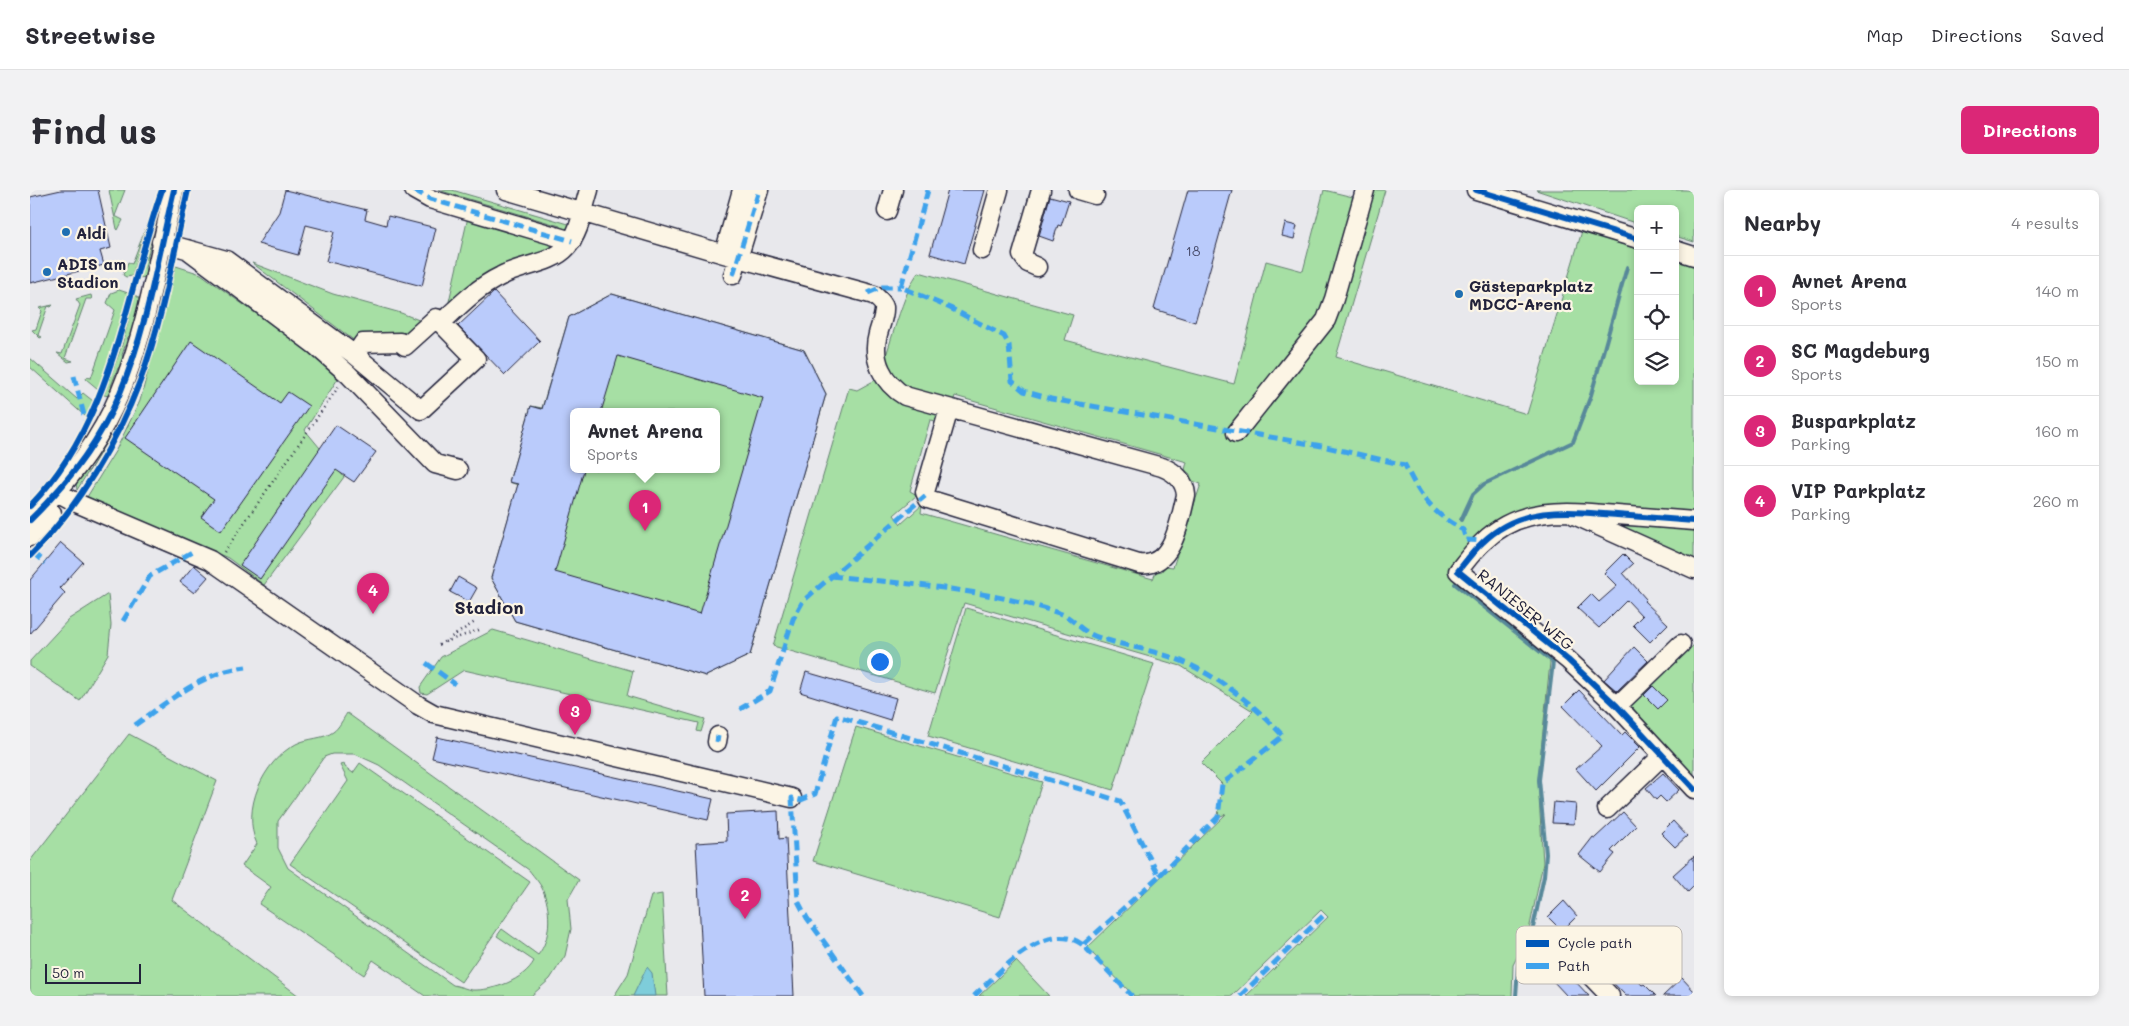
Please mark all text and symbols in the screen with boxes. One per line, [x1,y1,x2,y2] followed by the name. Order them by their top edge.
[25,19,155,50] text: Streetwise
[1866,23,1903,47] text: Map
[1931,23,2023,47] text: Directions
[2051,23,2104,47] text: Saved
[1961,106,2099,154] button: Directions
[30,107,157,153] text: Find us
[1634,205,1679,385] map controls
[1634,205,1679,250] button: +
[1744,209,1821,236] text: Nearby
[2011,212,2079,233] text: 4 results
[76,222,107,243] place label: Aldi
[60,226,72,238] marker: Aldi
[1186,241,1200,260] house number: 18
[1634,250,1679,295] button: −
[57,253,126,292] place label: ADIS am Stadion
[41,266,53,278] marker: ADIS am Stadion
[1791,268,1907,293] text: Avnet Arena
[1469,275,1593,314] place label: Gästeparkplatz MDCC-Arena
[1756,280,1764,301] text: 1
[2035,280,2079,301] text: 140 m
[1453,288,1465,300] marker: Gästeparkplatz MDCC-Arena
[1791,293,1842,314] text: Sports
[1634,295,1679,340] button: locate
[1791,338,1930,363] text: SC Magdeburg
[1634,340,1679,385] button: layers
[1756,350,1764,371] text: 2
[2035,350,2079,371] text: 150 m
[1791,363,1842,384] text: Sports
[570,408,720,473] popup
[1791,408,1916,433] text: Busparkplatz
[587,418,703,443] text: Avnet Arena
[1755,420,1765,441] text: 3
[2034,420,2079,441] text: 160 m
[1791,433,1850,454] text: Parking
[587,443,638,464] text: Sports
[1791,478,1926,503] text: VIP Parkplatz
[629,490,661,531] pin: 1
[1755,490,1765,511] text: 4
[2033,490,2079,511] text: 260 m
[1791,503,1850,524] text: Parking
[1474,564,1579,654] street label: RANIESER WEG
[357,573,389,614] pin: 4
[454,595,524,619] district label: Stadion
[867,649,893,675] your location
[559,694,591,735] pin: 3
[729,878,761,919] pin: 2
[1516,926,1682,984] legend
[1558,933,1632,952] text: Cycle path
[1558,956,1589,975] text: Path
[45,961,141,984] scale bar
[52,963,84,982] text: 50 m

